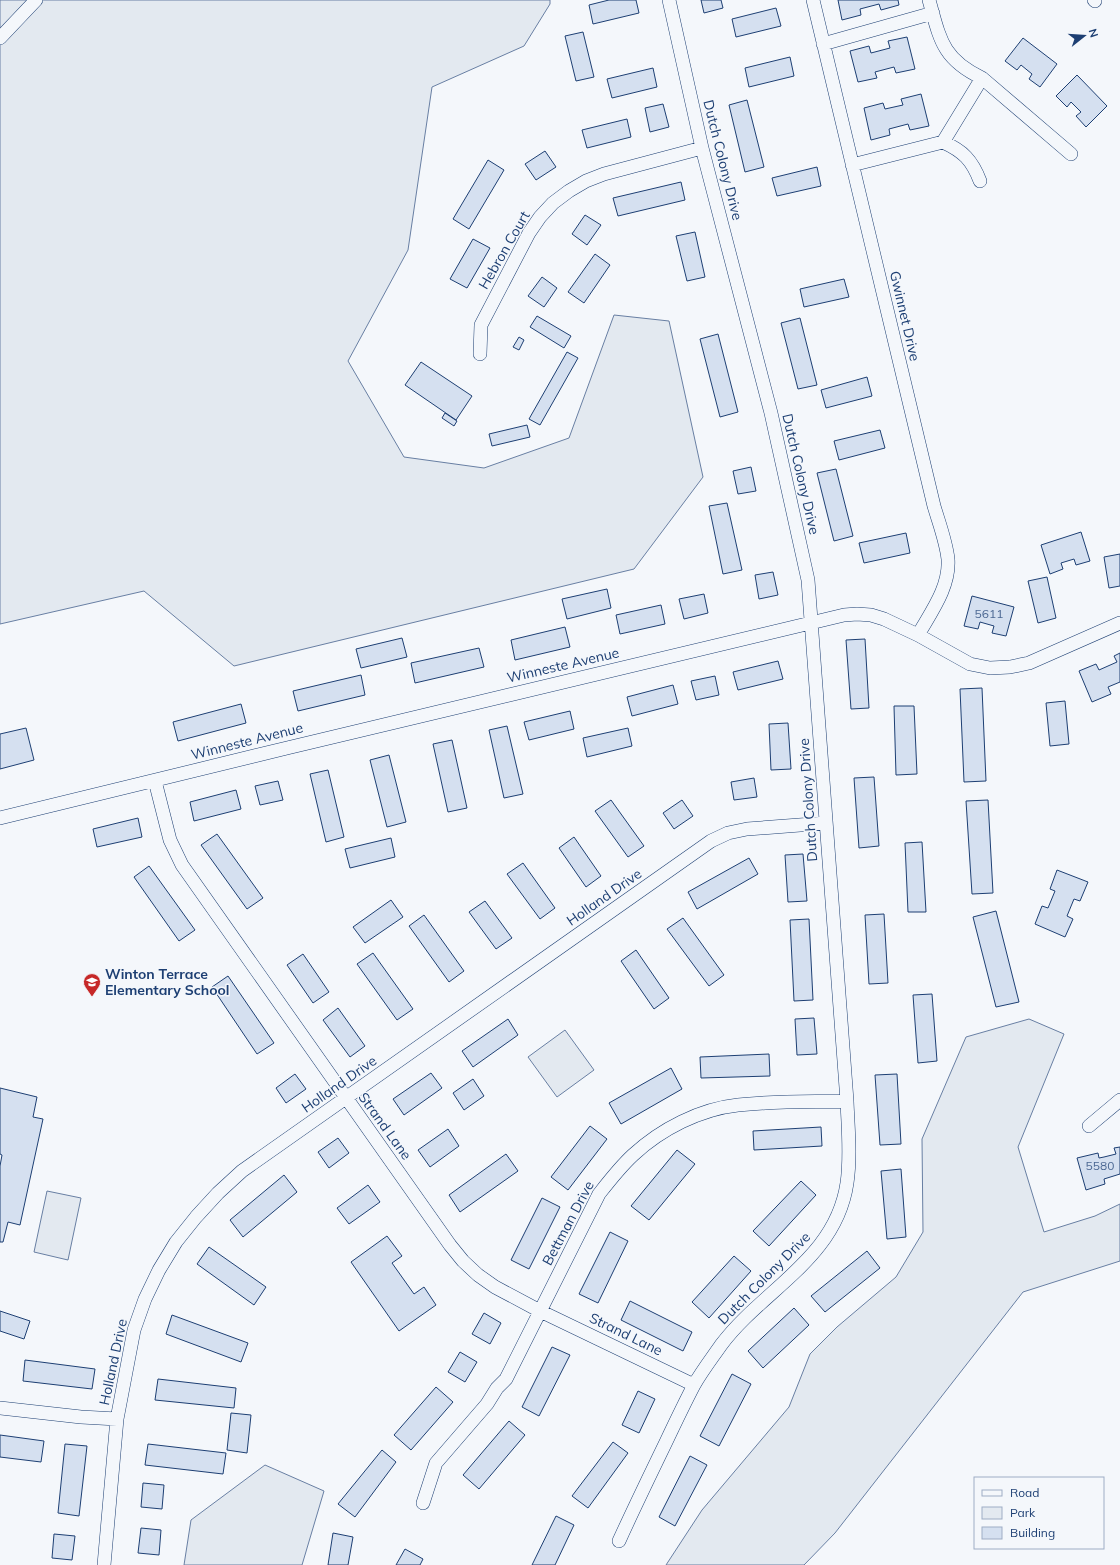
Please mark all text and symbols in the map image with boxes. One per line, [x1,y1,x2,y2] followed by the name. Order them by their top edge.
[1064,16,1104,56] north arrow
[1086,27,1101,39] text: N
[699,98,747,222] street label: Dutch Colony Drive
[474,208,534,292] street label: Hebron Court
[886,269,924,363] street label: Gwinnet Drive
[778,412,824,536] street label: Dutch Colony Drive
[975,606,1003,621] house number: 5611
[505,643,621,687] street label: Winneste Avenue
[189,718,305,764] street label: Winneste Avenue
[795,738,821,862] street label: Dutch Colony Drive
[563,864,645,930] street label: Holland Drive
[105,965,229,999] place label: Winton Terrace Elementary School
[82,972,102,997] school or university icon: Winton Terrace Elementary School
[298,1051,380,1117] street label: Holland Drive
[354,1089,416,1163] street label: Strand Lane
[1086,1158,1114,1173] house number: 5580
[538,1178,598,1268] street label: Bettman Drive
[714,1228,814,1328] street label: Dutch Colony Drive
[586,1309,666,1359] street label: Strand Lane
[95,1317,131,1407] street label: Holland Drive
[974,1477,1104,1549] legend
[1010,1485,1039,1500] text: Road
[1010,1505,1036,1520] text: Park
[1010,1525,1055,1540] text: Building

